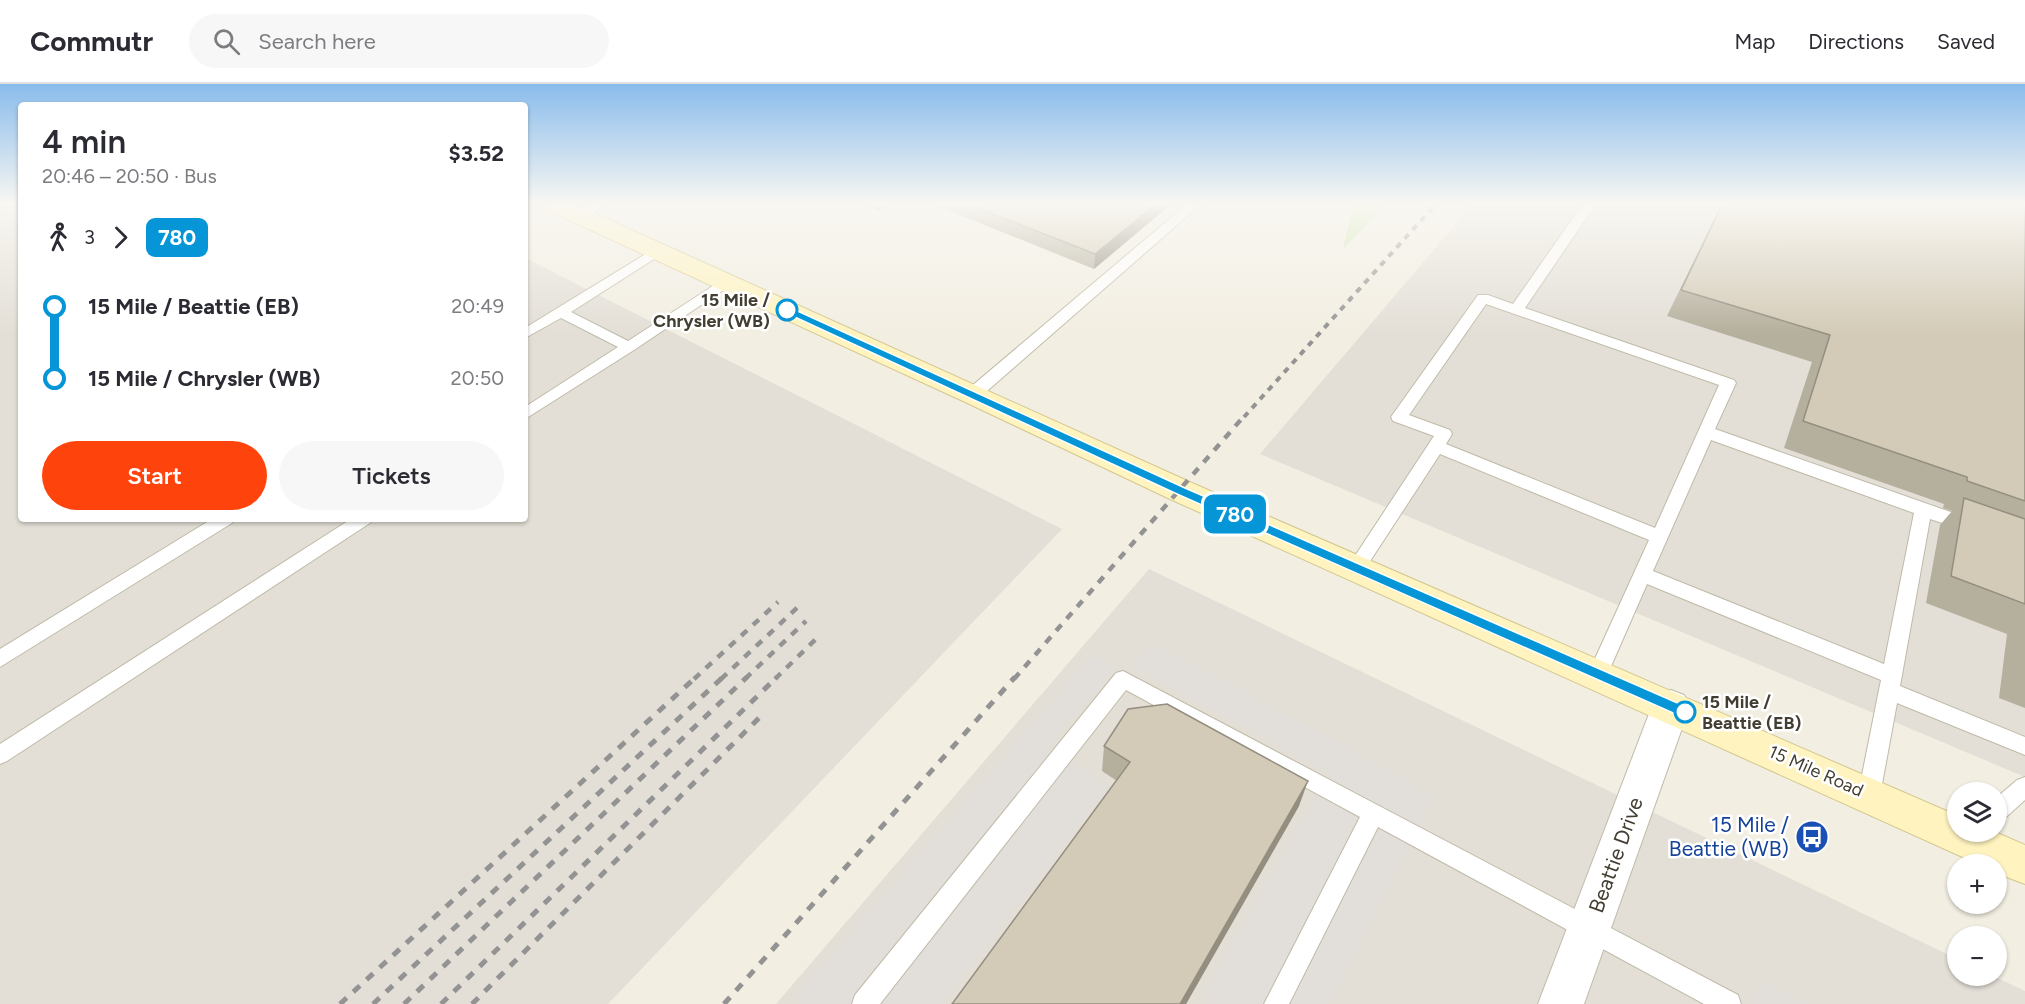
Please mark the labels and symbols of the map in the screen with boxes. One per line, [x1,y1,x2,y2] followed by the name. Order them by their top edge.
[653,289,770,332] place label: 15 Mile / Chrysler (WB)
[776,299,798,321] marker: 15 Mile / Chrysler (WB)
[1200,494,1270,534] line badge: 780
[1702,691,1802,734] place label: 15 Mile / Beattie (EB)
[1674,701,1696,723] marker: 15 Mile / Beattie (EB)
[1765,740,1867,802] street label: 15 Mile Road
[1583,794,1648,916] street label: Beattie Drive
[1669,812,1789,861] place label: 15 Mile / Beattie (WB)
[1794,819,1830,855] bus stop icon: 15 Mile / Beattie (WB)

